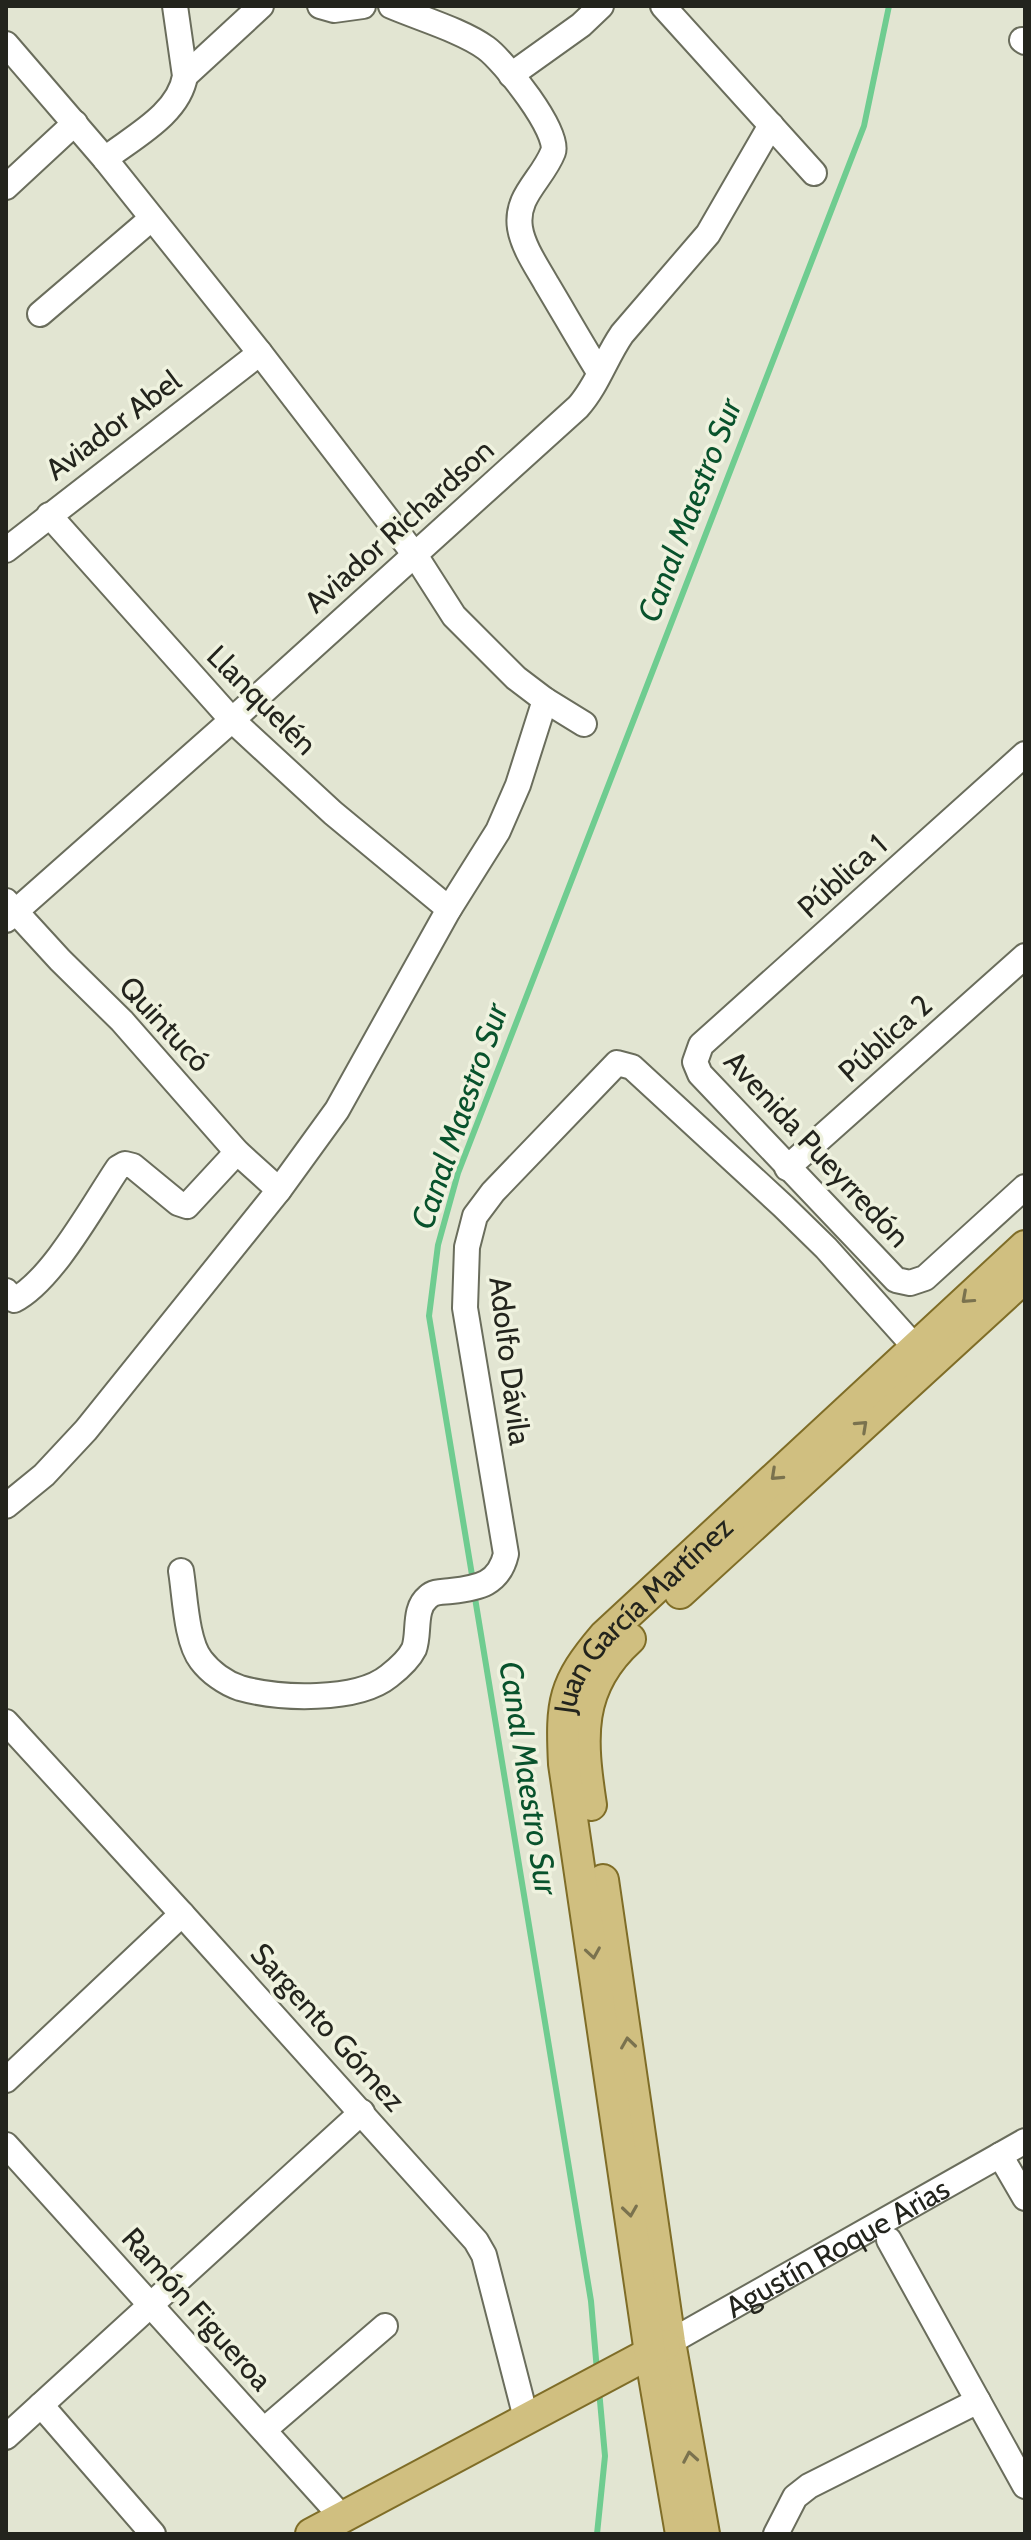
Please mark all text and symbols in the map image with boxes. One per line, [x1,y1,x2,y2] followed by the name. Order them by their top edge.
[38,362,188,488] street label: Aviador Abel
[629,392,750,627] water label: Canal Maestro Sur
[297,431,501,621] street label: Aviador Richardson
[199,637,325,763] street label: Llanquelén
[790,826,894,926] street label: Pública 1
[111,968,219,1080] street label: Quintucó
[831,986,939,1090] street label: Pública 2
[402,997,516,1234] water label: Canal Maestro Sur
[716,1043,918,1255] street label: Avenida Pueyrredón
[481,1275,539,1448] street label: Adolfo Dávila
[962,1289,976,1303] one-way arrow
[853,1421,867,1436] one-way arrow
[771,1465,786,1479] one-way arrow
[545,1508,740,1717] street label: Juan García Martínez
[491,1658,567,1899] water label: Canal Maestro Sur
[243,1935,413,2119] street label: Sargento Gómez
[584,1947,601,1960] one-way arrow
[620,2036,637,2050] one-way arrow
[719,2169,955,2325] street label: Agustín Roque Arias
[621,2204,638,2218] one-way arrow
[114,2220,280,2399] street label: Ramón Figueroa
[683,2450,700,2464] one-way arrow

